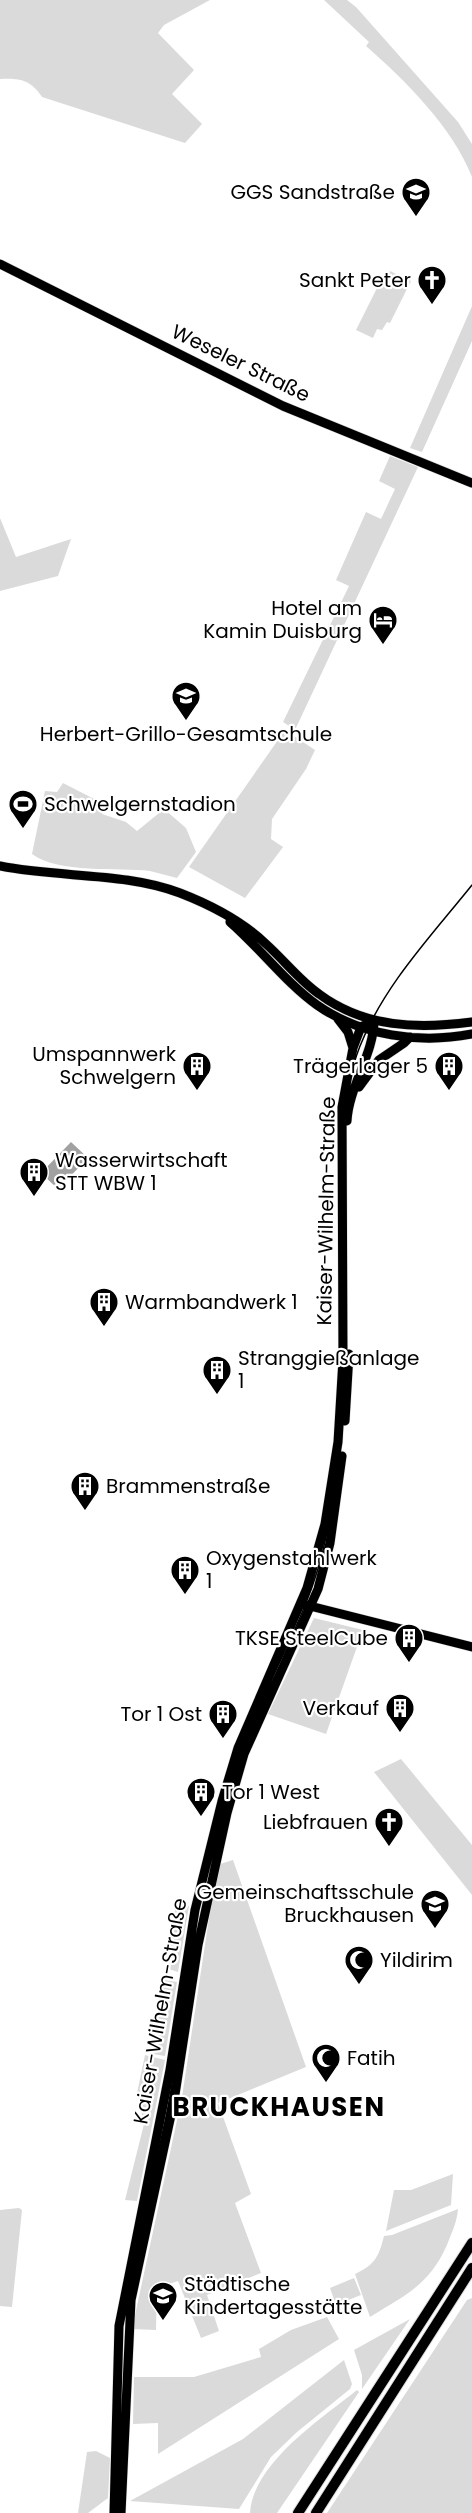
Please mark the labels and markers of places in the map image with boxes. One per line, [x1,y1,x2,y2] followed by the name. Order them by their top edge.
[400,176,432,218] school or university icon: GGS Sandstraße
[231,178,395,206] place label: GGS Sandstraße
[416,264,448,306] church icon: Sankt Peter
[299,266,411,294] place label: Sankt Peter
[203,594,362,645] place label: Hotel am Kamin Duisburg
[367,604,399,646] hotel icon: Hotel am Kamin Duisburg
[170,680,202,722] school or university icon: Herbert-Grillo-Gesamtschule
[40,720,332,748] place label: Herbert-Grillo-Gesamtschule
[7,788,39,830] sports icon: Schwelgernstadion
[44,790,236,818] place label: Schwelgernstadion
[32,1040,177,1091] place label: Umspannwerk Schwelgern
[181,1050,213,1092] building icon: Umspannwerk Schwelgern
[433,1050,465,1092] building icon: Trägerlager 5
[293,1052,428,1080] place label: Trägerlager 5
[55,1146,228,1197] place label: Wasserwirtschaft STT WBW 1
[18,1156,50,1198] building icon: Wasserwirtschaft STT WBW 1
[88,1286,120,1328] building icon: Warmbandwerk 1
[125,1288,298,1316] place label: Warmbandwerk 1
[238,1344,419,1395] place label: Stranggießanlage 1
[201,1354,233,1396] building icon: Stranggießanlage 1
[69,1470,101,1512] building icon: Brammenstraße
[106,1472,270,1500] place label: Brammenstraße
[206,1544,377,1595] place label: Oxygenstahlwerk 1
[169,1554,201,1596] building icon: Oxygenstahlwerk 1
[393,1622,425,1664] building icon: TKSE SteelCube
[235,1624,388,1652] place label: TKSE SteelCube
[384,1692,416,1734] building icon: Verkauf
[302,1694,379,1722] place label: Verkauf
[207,1698,239,1740] building icon: Tor 1 Ost
[120,1700,202,1728] place label: Tor 1 Ost
[185,1776,217,1818] building icon: Tor 1 West
[222,1778,320,1806] place label: Tor 1 West
[373,1806,405,1848] church icon: Liebfrauen
[263,1808,368,1836] place label: Liebfrauen
[197,1878,414,1929] place label: Gemeinschaftsschule Bruckhausen
[419,1888,451,1930] school or university icon: Gemeinschaftsschule Bruckhausen
[343,1944,375,1986] mosque icon: Yildirim
[380,1946,453,1974] place label: Yildirim
[310,2042,342,2084] mosque icon: Fatih
[347,2044,396,2072] place label: Fatih
[184,2270,362,2321] place label: Städtische Kindertagesstätte
[147,2280,179,2322] school or university icon: Städtische Kindertagesstätte

